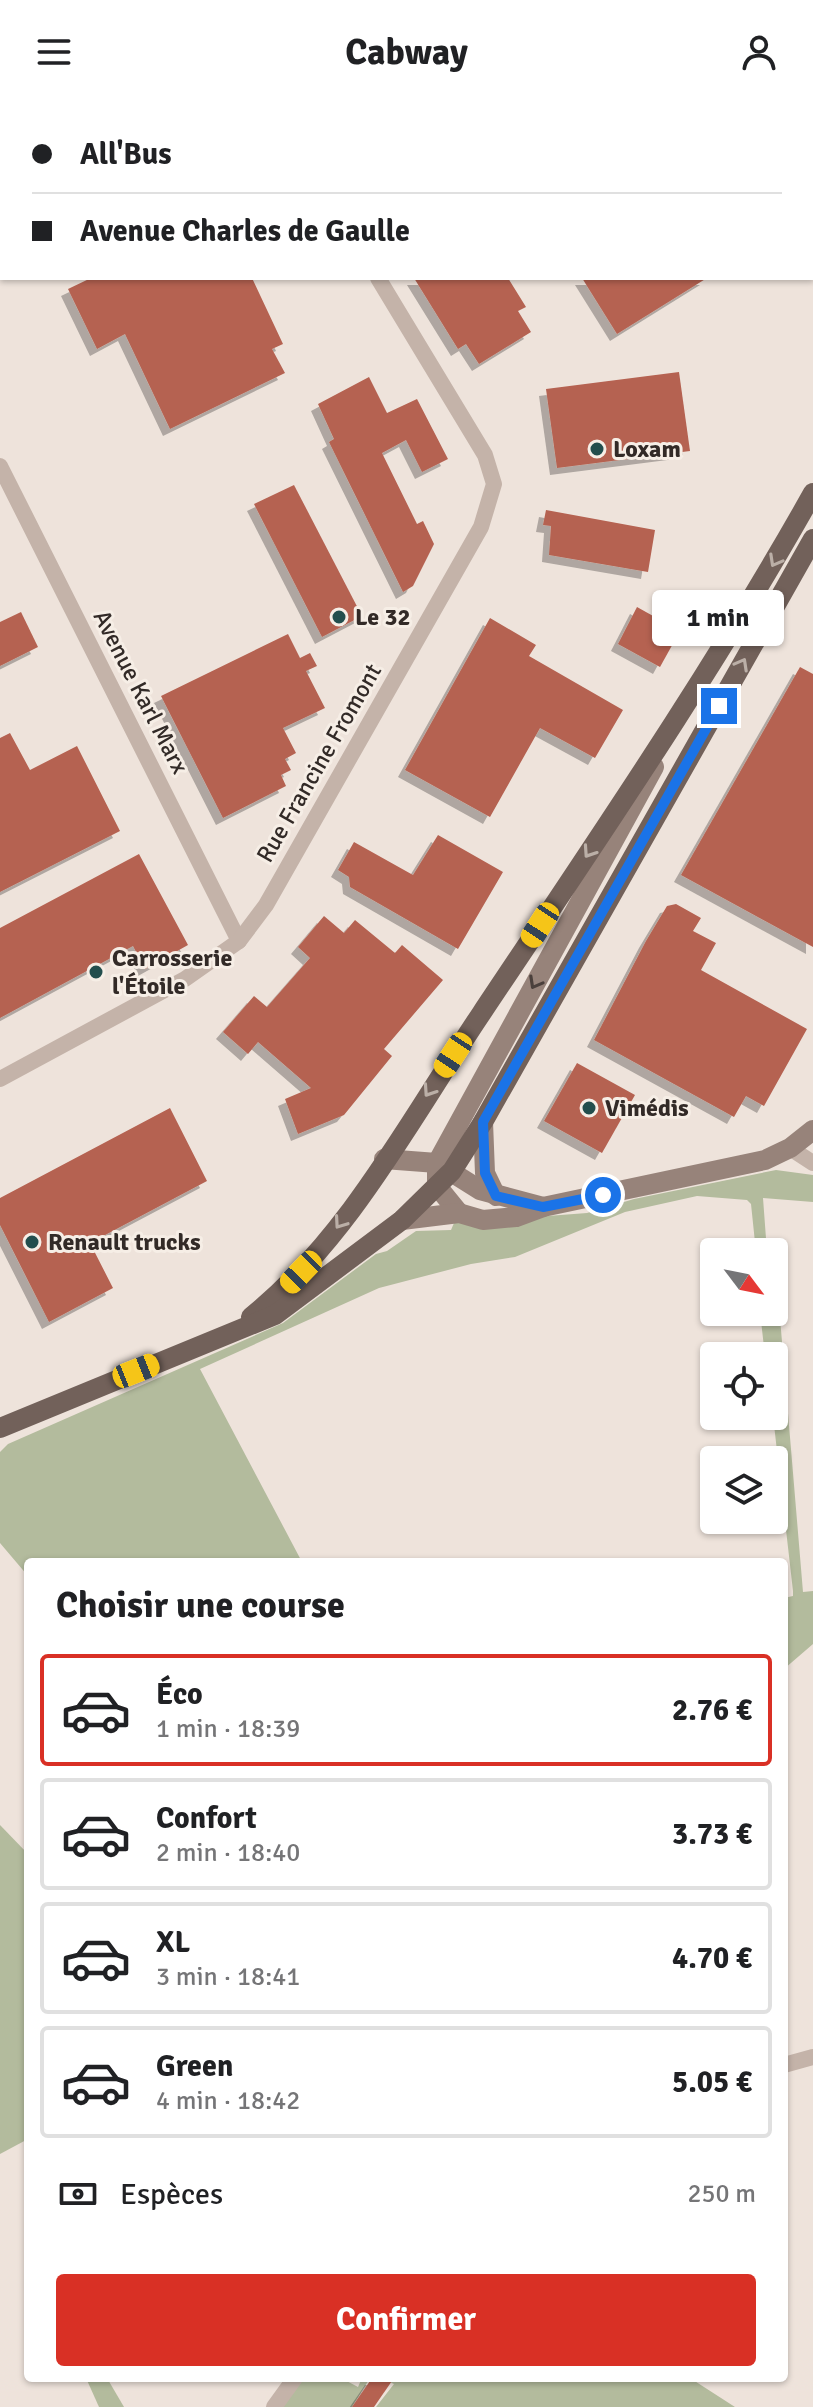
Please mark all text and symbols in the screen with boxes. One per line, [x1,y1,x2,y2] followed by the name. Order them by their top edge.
[32,30,76,74] icon: menu
[345,30,468,75] text: Cabway
[737,30,781,74] icon: person
[80,136,172,173] text: All'Bus
[80,213,410,250] text: Avenue Charles de Gaulle
[613,434,681,464] place label: Loxam
[588,440,606,458] marker: Loxam
[769,552,785,567] one-way arrow
[653,590,785,646] callout: 1 min
[355,602,410,632] place label: Le 32
[687,602,749,634] text: 1 min
[87,605,195,779] street label: Avenue Karl Marx
[330,608,348,626] marker: Le 32
[250,658,388,868] street label: Rue Francine Fromont
[732,658,748,673] one-way arrow
[701,688,737,724] route end
[584,843,599,857] one-way arrow
[517,898,563,952] car
[112,943,232,1001] place label: Carrosserie l'Étoile
[87,963,105,981] marker: Carrosserie l'Étoile
[530,974,545,989] one-way arrow
[430,1028,476,1082] car
[424,1083,439,1097] one-way arrow
[605,1093,689,1123] place label: Vimédis
[580,1099,598,1117] marker: Vimédis
[585,1177,621,1213] route start
[335,1215,350,1229] one-way arrow
[48,1227,201,1257] place label: Renault trucks
[23,1233,41,1251] marker: Renault trucks
[700,1238,788,1326] north arrow
[700,1238,788,1534] map controls
[276,1246,326,1298] car
[700,1342,788,1430] button: locate
[109,1351,163,1391] car
[700,1446,788,1534] button: layers
[56,1583,345,1628] text: Choisir une course
[60,1674,132,1746] icon: car
[156,1676,203,1713] text: Éco
[672,1692,752,1729] text: 2.76 €
[156,1713,300,1745] text: 1 min · 18:39
[60,1798,132,1870] icon: car
[156,1800,257,1837] text: Confort
[672,1816,752,1853] text: 3.73 €
[156,1837,300,1869] text: 2 min · 18:40
[60,1922,132,1994] icon: car
[156,1924,190,1961] text: XL
[672,1940,752,1977] text: 4.70 €
[156,1961,300,1993] text: 3 min · 18:41
[60,2046,132,2118] icon: car
[156,2048,233,2085] text: Green
[672,2064,752,2101] text: 5.05 €
[156,2085,300,2117] text: 4 min · 18:42
[56,2172,100,2216] icon: cash
[120,2176,223,2213] text: Espèces
[687,2178,756,2210] text: 250 m
[56,2274,756,2366] button: Confirmer

